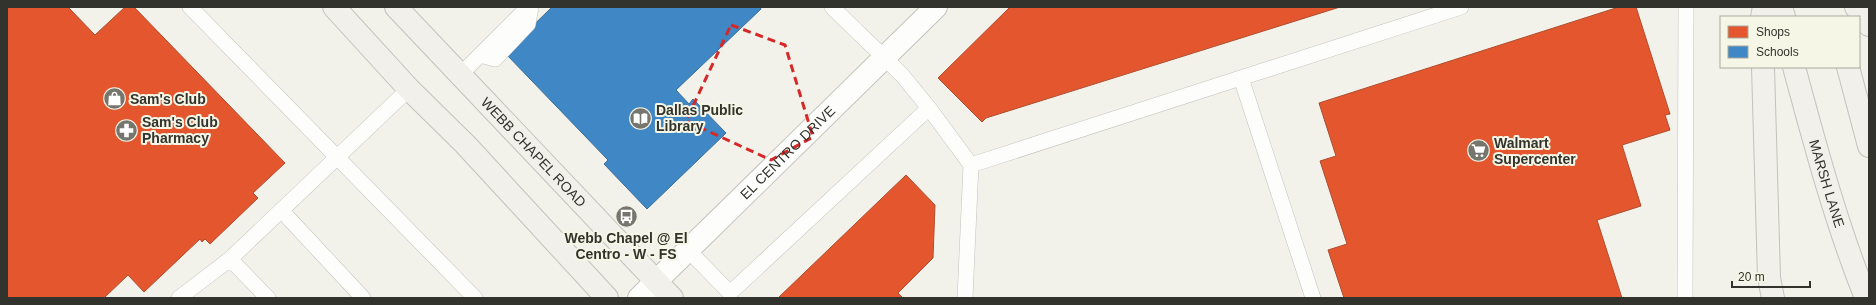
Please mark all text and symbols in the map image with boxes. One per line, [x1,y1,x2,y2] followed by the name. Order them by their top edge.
[1720,16,1860,68] legend
[1756,25,1790,39] text: Shops
[1756,45,1799,59] text: Schools
[102,86,128,112] shop icon: Sam's Club
[130,91,206,107] place label: Sam's Club
[478,94,589,210] street label: WEBB CHAPEL ROAD
[656,102,743,134] place label: Dallas Public Library
[737,102,838,202] street label: EL CENTRO DRIVE
[627,105,653,131] library icon: Dallas Public Library
[142,114,218,146] place label: Sam's Club Pharmacy
[113,117,139,143] pharmacy icon: Sam's Club Pharmacy
[1494,135,1576,167] place label: Walmart Supercenter
[1466,138,1492,164] supermarket icon: Walmart Supercenter
[1806,138,1848,229] street label: MARSH LANE
[613,203,639,229] bus stop icon: Webb Chapel @ El Centro - W - FS
[564,230,688,262] place label: Webb Chapel @ El Centro - W - FS
[1732,263,1810,289] scale bar
[1738,270,1765,284] text: 20 m

